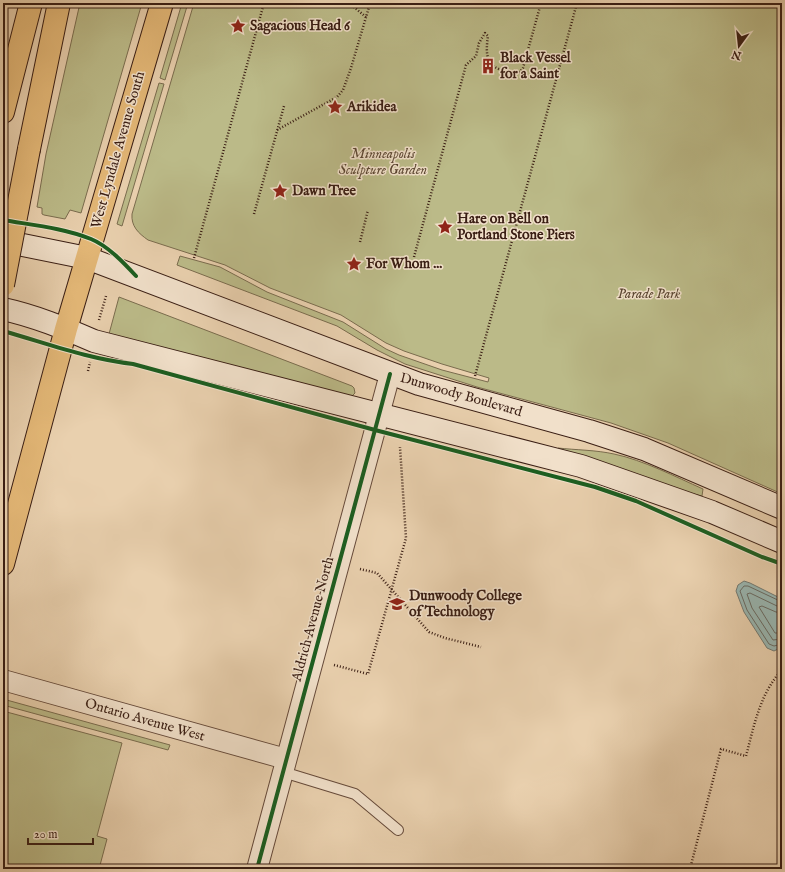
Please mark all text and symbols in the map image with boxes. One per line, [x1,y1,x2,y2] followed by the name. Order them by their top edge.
[229,17,247,35] place icon: Sagacious Head 6
[250,17,351,35] place label: Sagacious Head 6
[719,26,759,66] north arrow
[730,47,744,63] text: N
[500,49,572,83] place label: Black Vessel for a Saint
[479,57,497,75] building icon: Black Vessel for a Saint
[87,69,149,231] street label: West Lyndale Avenue South
[326,98,344,116] place icon: Arikidea
[346,98,397,116] place label: Arikidea
[339,145,427,179] park label: Minneapolis Sculpture Garden
[271,182,289,200] place icon: Dawn Tree
[292,182,356,200] place label: Dawn Tree
[457,210,575,244] place label: Hare on Bell on Portland Stone Piers
[436,218,454,236] place icon: Hare on Bell on Portland Stone Piers
[345,255,363,273] place icon: For Whom ...
[366,255,442,273] place label: For Whom ...
[618,285,681,303] park label: Parade Park
[398,369,525,421] street label: Dunwoody Boulevard
[287,554,338,684] street label: Aldrich Avenue North
[409,587,522,621] place label: Dunwoody College of Technology
[388,595,406,613] school or university icon: Dunwoody College of Technology
[83,694,207,746] street label: Ontario Avenue West
[28,820,93,846] scale bar
[34,827,57,842] text: 20 m

